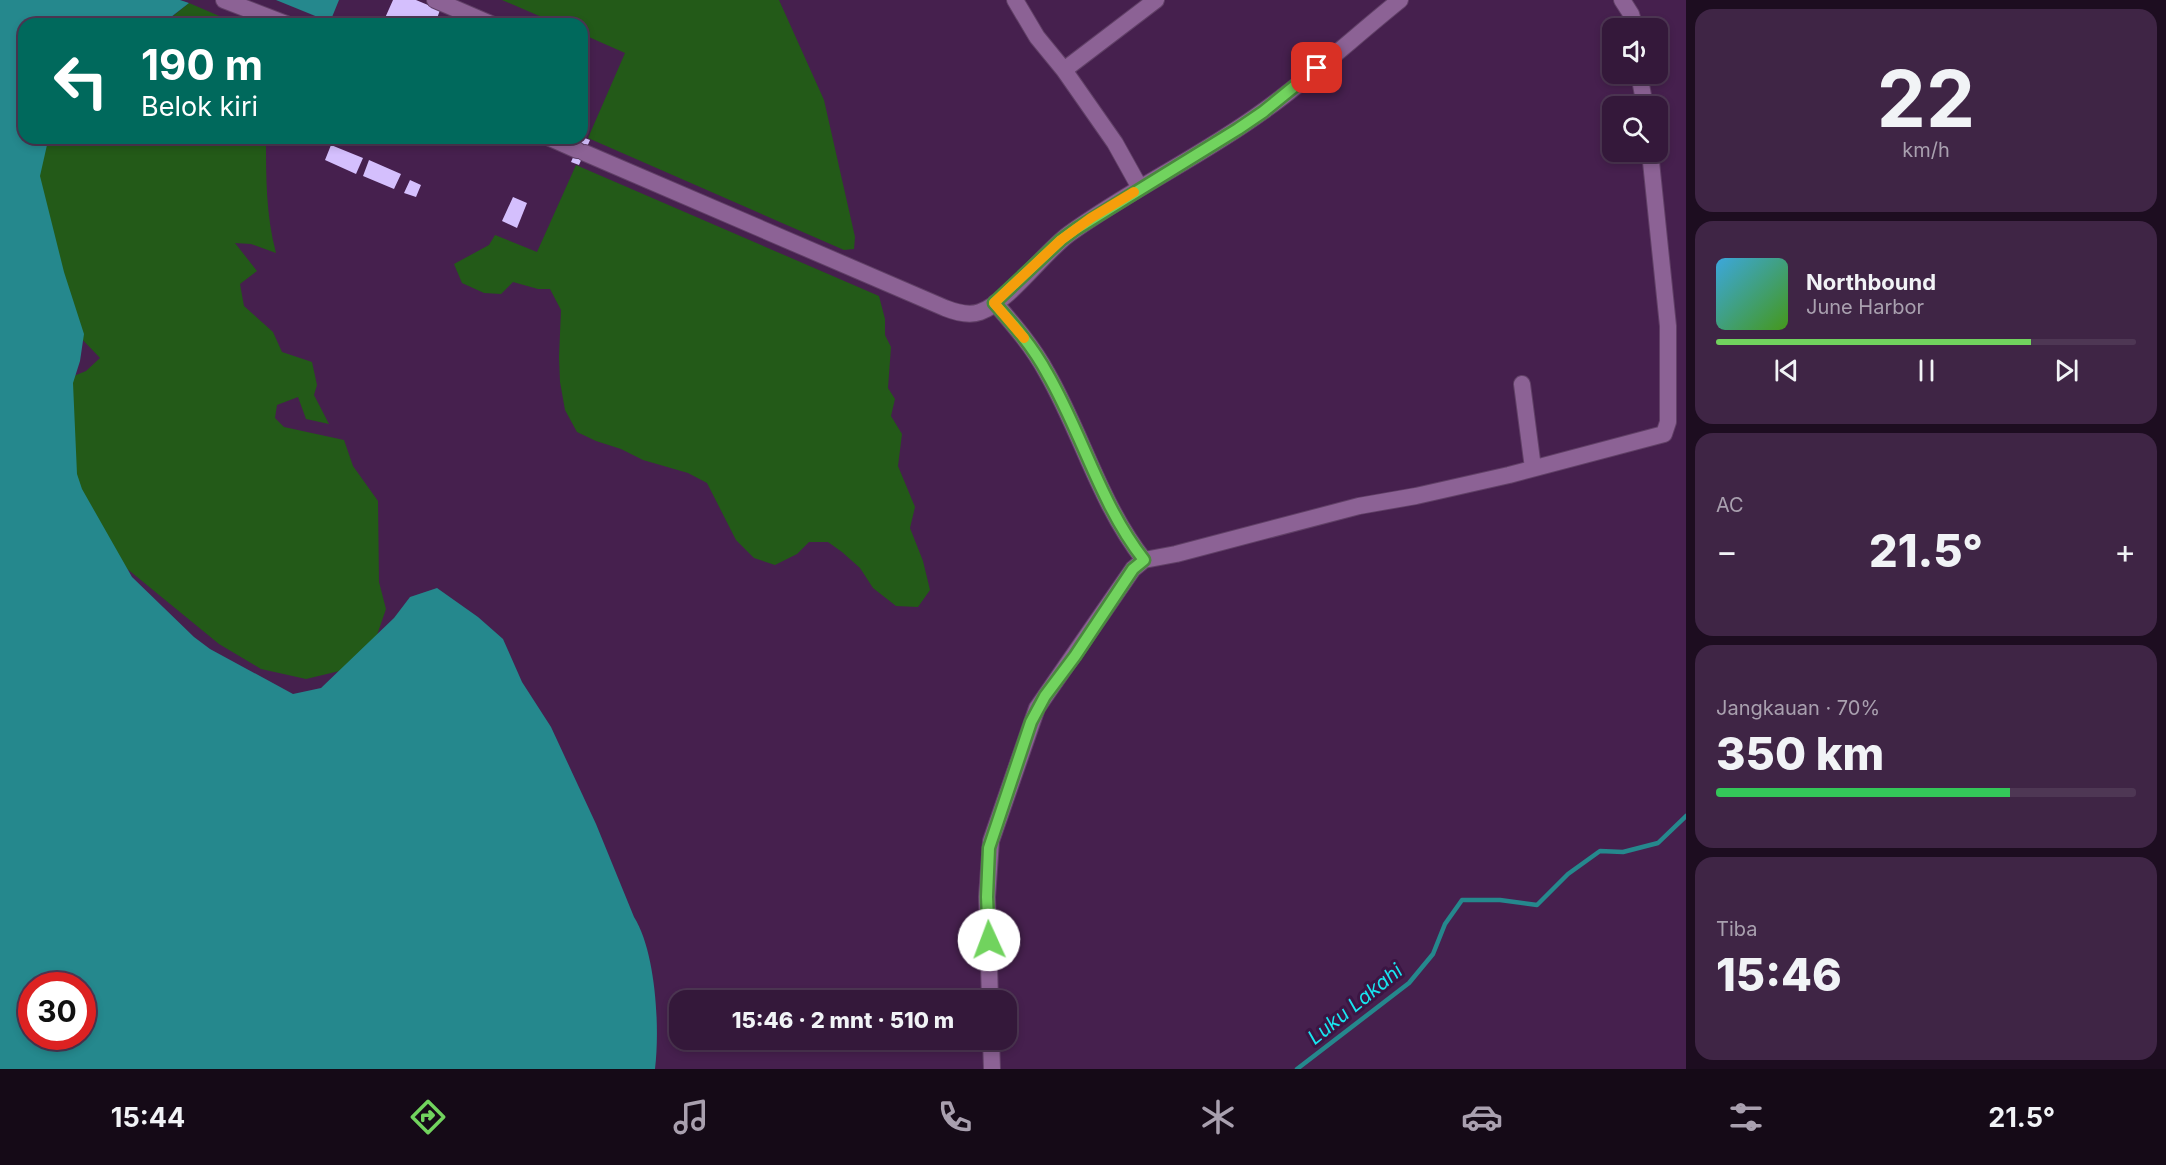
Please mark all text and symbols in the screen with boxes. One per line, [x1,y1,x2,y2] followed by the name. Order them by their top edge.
[1602,18,1668,162] map controls
[1602,18,1668,84] button: sound
[141,39,263,90] text: 190 m
[42,42,120,120] icon: left
[1291,42,1342,93] pin
[1300,51,1333,84] icon: arrive
[1877,51,1975,146] text: 22
[141,90,258,123] text: Belok kiri
[1602,96,1668,162] button: search
[1902,138,1950,162] text: km/h
[1806,269,1936,295] text: Northbound
[1806,295,1924,319] text: June Harbor
[1770,354,1803,387] icon: previous
[1910,354,1943,387] icon: pause
[2050,354,2083,387] icon: next
[1716,493,1744,517] text: AC
[1869,523,1983,578] text: 21.5°
[1716,531,1738,571] text: −
[2114,531,2136,571] text: +
[1716,696,1880,720] text: Jangkauan · 70%
[1716,726,1884,781] text: 350 km
[957,908,1021,972] position arrow
[1716,917,1757,941] text: Tiba
[1716,947,1842,1002] text: 15:46
[1303,958,1408,1049] water label: Luku Lakahi
[18,972,96,1050] speed limit sign: 30
[732,1007,954,1033] text: 15:46 · 2 mnt · 510 m
[407,1096,449,1138] icon: directions
[670,1096,712,1138] icon: music
[934,1096,976,1138] icon: phone
[1197,1096,1239,1138] icon: climate
[1461,1096,1503,1138] icon: car
[1725,1096,1767,1138] icon: filters
[111,1101,185,1134] text: 15:44
[1988,1101,2055,1134] text: 21.5°

